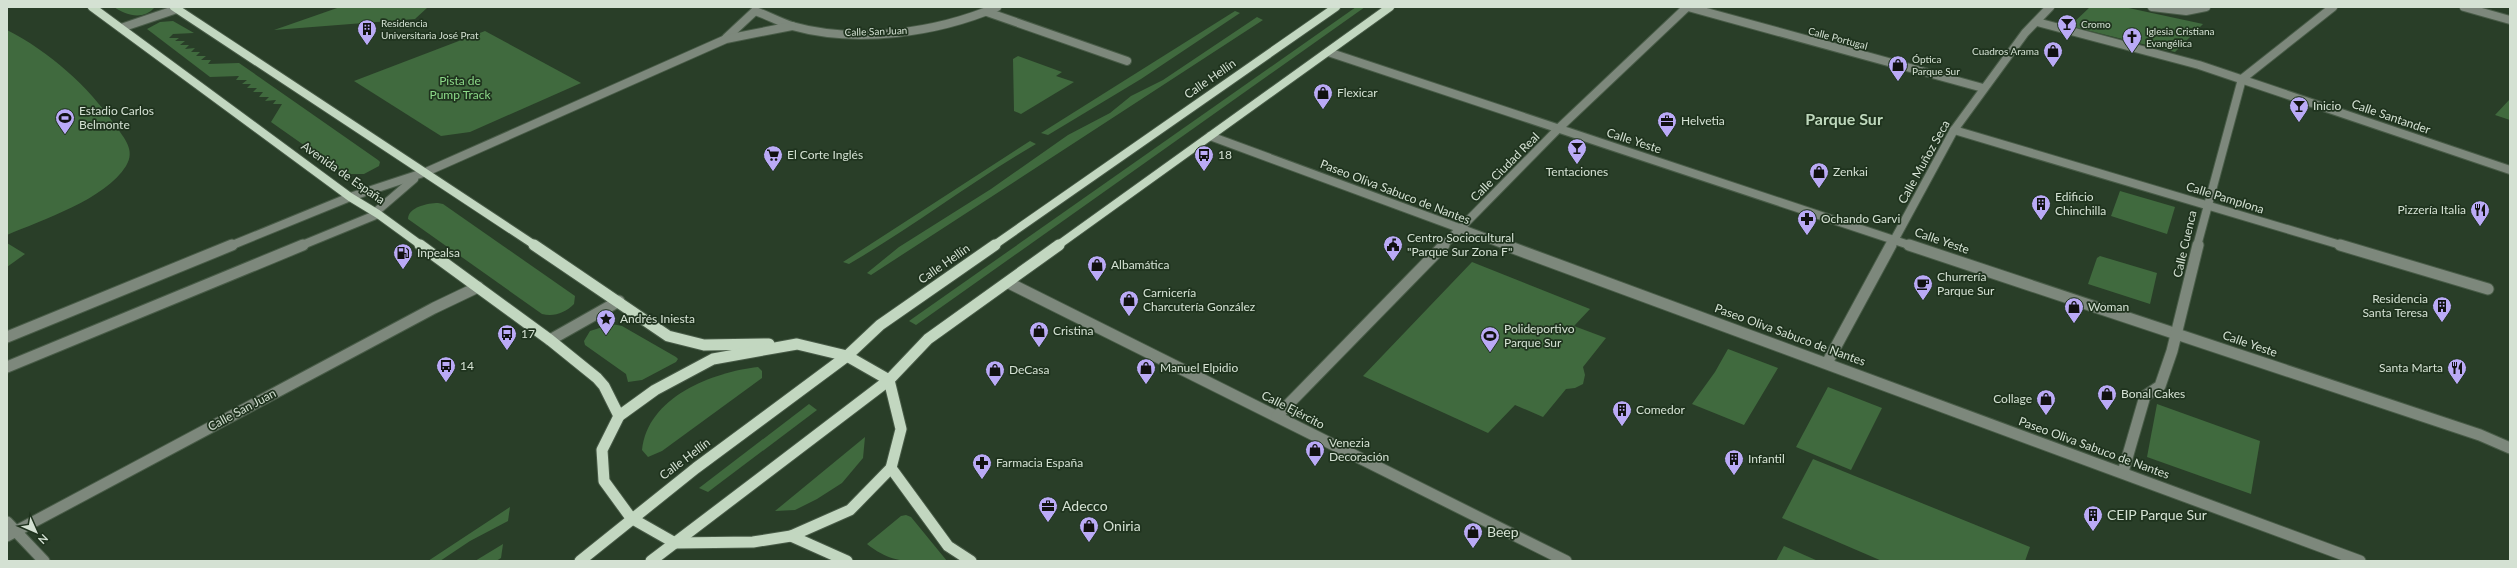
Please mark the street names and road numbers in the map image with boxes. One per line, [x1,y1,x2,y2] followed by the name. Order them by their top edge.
[845,24,907,38] street label: Calle San Juan
[1807,24,1869,52] street label: Calle Portugal
[1181,55,1238,102] street label: Calle Hellín
[2350,96,2433,137] street label: Calle Santander
[1894,117,1953,206] street label: Calle Muñoz Seca
[1605,125,1664,156] street label: Calle Yeste
[1467,129,1542,204] street label: Calle Ciudad Real
[298,138,388,207] street label: Avenida de España
[1318,156,1472,227] street label: Paseo Oliva Sabuco de Nantes
[2184,179,2266,217] street label: Calle Pamplona
[2170,209,2200,279] street label: Calle Cuenca
[1913,224,1972,257] street label: Calle Yeste
[915,240,972,287] street label: Calle Hellín
[1713,300,1868,369] street label: Paseo Oliva Sabuco de Nantes
[2221,327,2280,360] street label: Calle Yeste
[205,385,278,434] street label: Calle San Juan
[1259,387,1328,432] street label: Calle Ejército
[2017,413,2172,482] street label: Paseo Oliva Sabuco de Nantes
[656,435,713,483] street label: Calle Hellín

